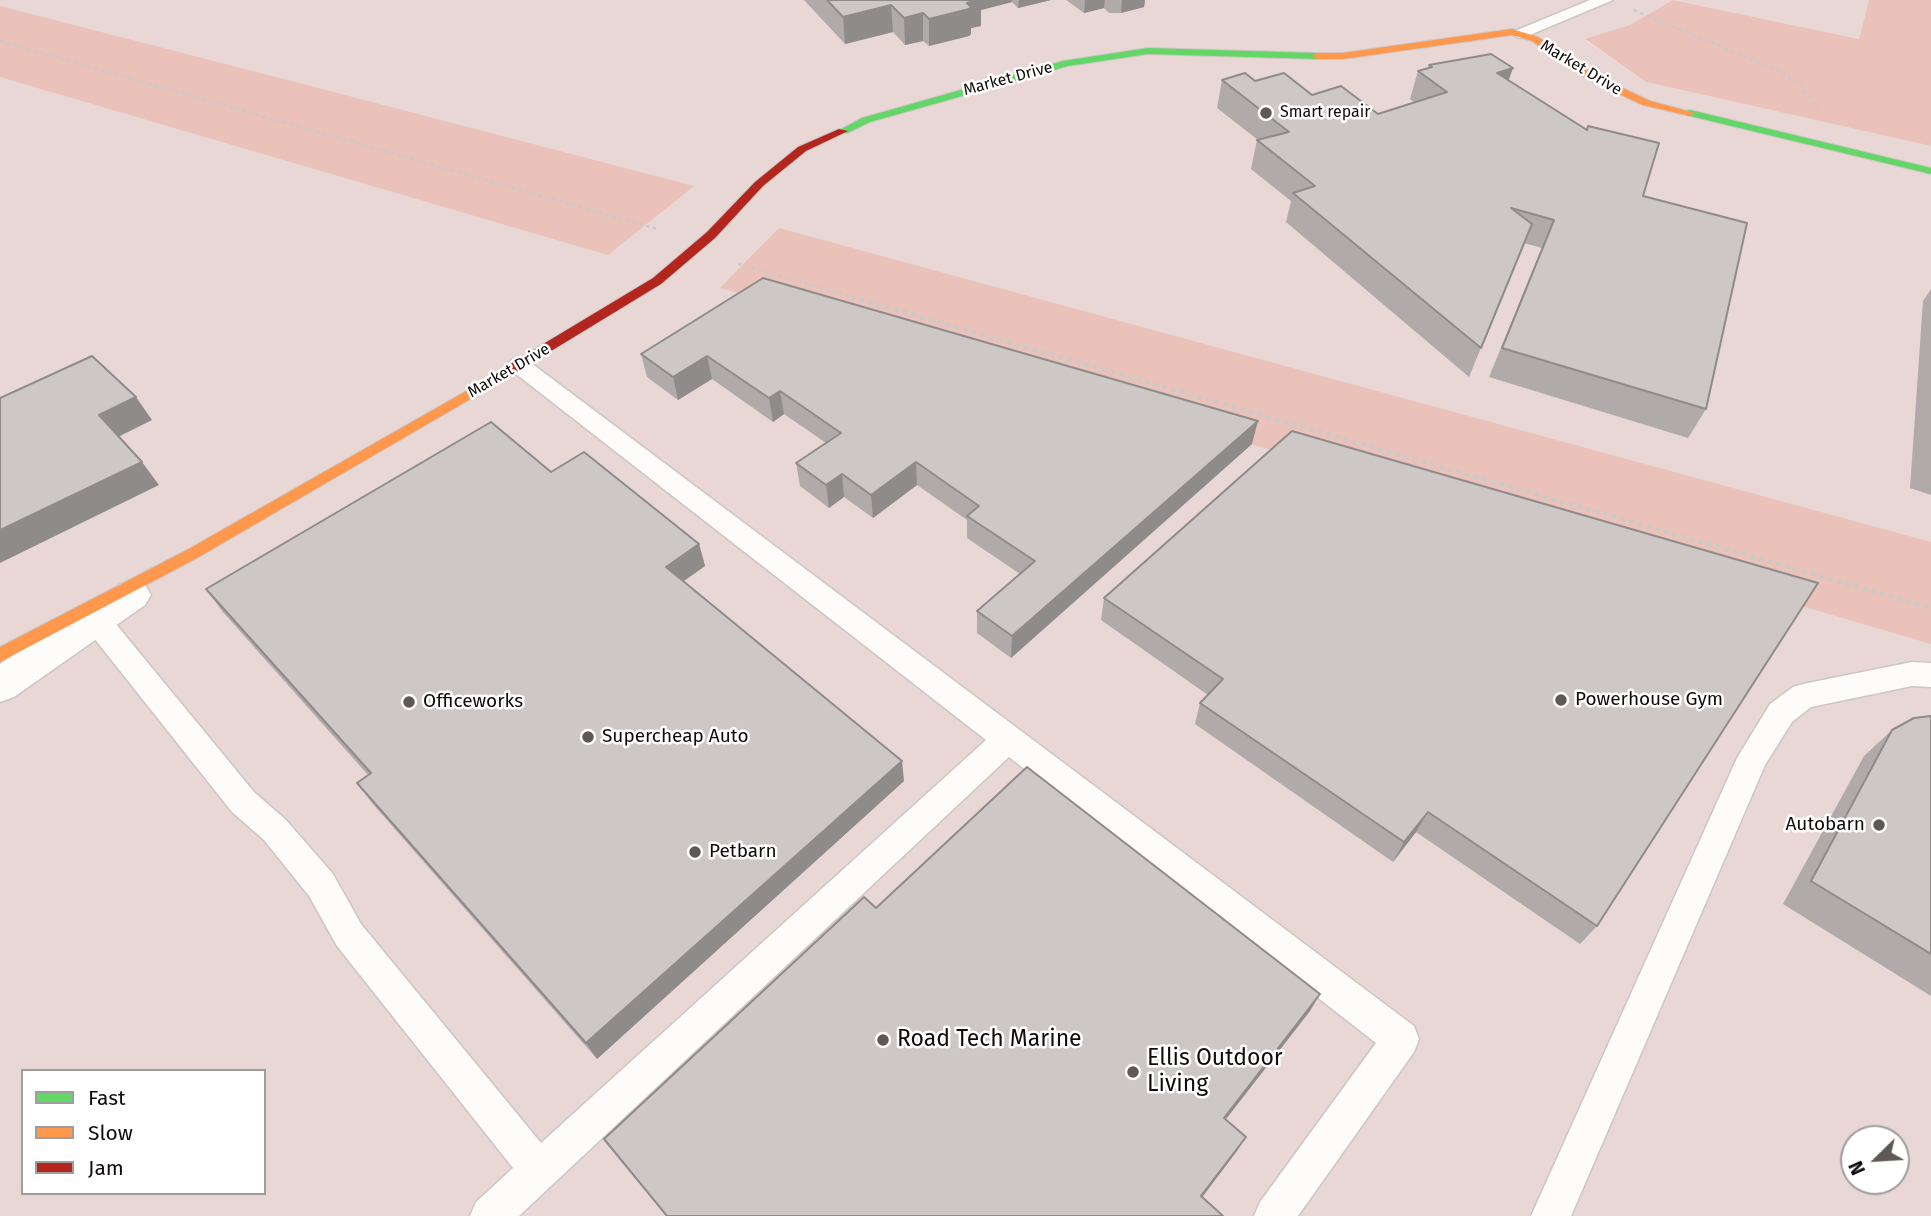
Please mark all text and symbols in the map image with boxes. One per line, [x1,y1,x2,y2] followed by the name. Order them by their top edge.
[1537,36,1625,100] street label: Market Drive
[961,58,1055,100] street label: Market Drive
[1280,103,1370,123] place label: Smart repair
[1258,105,1274,121] marker: Smart repair
[465,340,553,402] street label: Market Drive
[1575,689,1723,711] place label: Powerhouse Gym
[423,691,523,713] place label: Officeworks
[1553,692,1569,708] marker: Powerhouse Gym
[401,694,417,710] marker: Officeworks
[602,726,748,748] place label: Supercheap Auto
[580,729,596,745] marker: Supercheap Auto
[1785,814,1865,836] place label: Autobarn
[1871,817,1887,833] marker: Autobarn
[709,841,777,863] place label: Petbarn
[687,844,703,860] marker: Petbarn
[897,1026,1082,1054] place label: Road Tech Marine
[875,1032,891,1048] marker: Road Tech Marine
[1147,1045,1283,1099] place label: Ellis Outdoor Living
[1125,1064,1141,1080] marker: Ellis Outdoor Living
[21,1069,266,1195] legend
[88,1085,126,1111] text: Fast
[88,1120,133,1146] text: Slow
[1840,1125,1910,1195] north arrow
[88,1155,124,1181] text: Jam
[1844,1158,1870,1178] text: N

